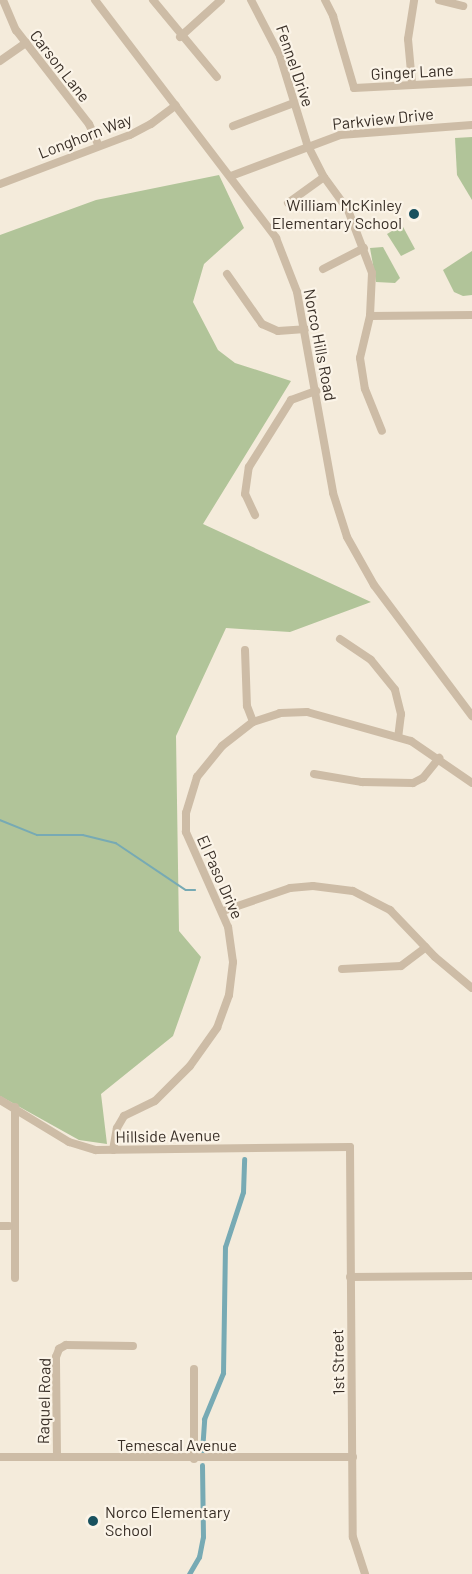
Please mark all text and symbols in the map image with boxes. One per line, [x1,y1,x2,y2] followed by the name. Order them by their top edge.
[272,23,318,109] street label: Fennel Drive
[26,26,94,106] street label: Carson Lane
[370,60,454,84] street label: Ginger Lane
[331,104,435,134] street label: Parkview Drive
[36,109,134,163] street label: Longhorn Way
[272,195,402,233] place label: William McKinley Elementary School
[407,207,421,221] marker: William McKinley Elementary School
[300,287,340,403] street label: Norco Hills Road
[193,832,247,922] street label: El Paso Drive
[115,1125,221,1147] street label: Hillside Avenue
[328,1329,348,1395] street label: 1st Street
[34,1358,54,1444] street label: Raquel Road
[117,1435,237,1455] street label: Temescal Avenue
[105,1502,230,1540] place label: Norco Elementary School
[86,1514,100,1528] marker: Norco Elementary School

